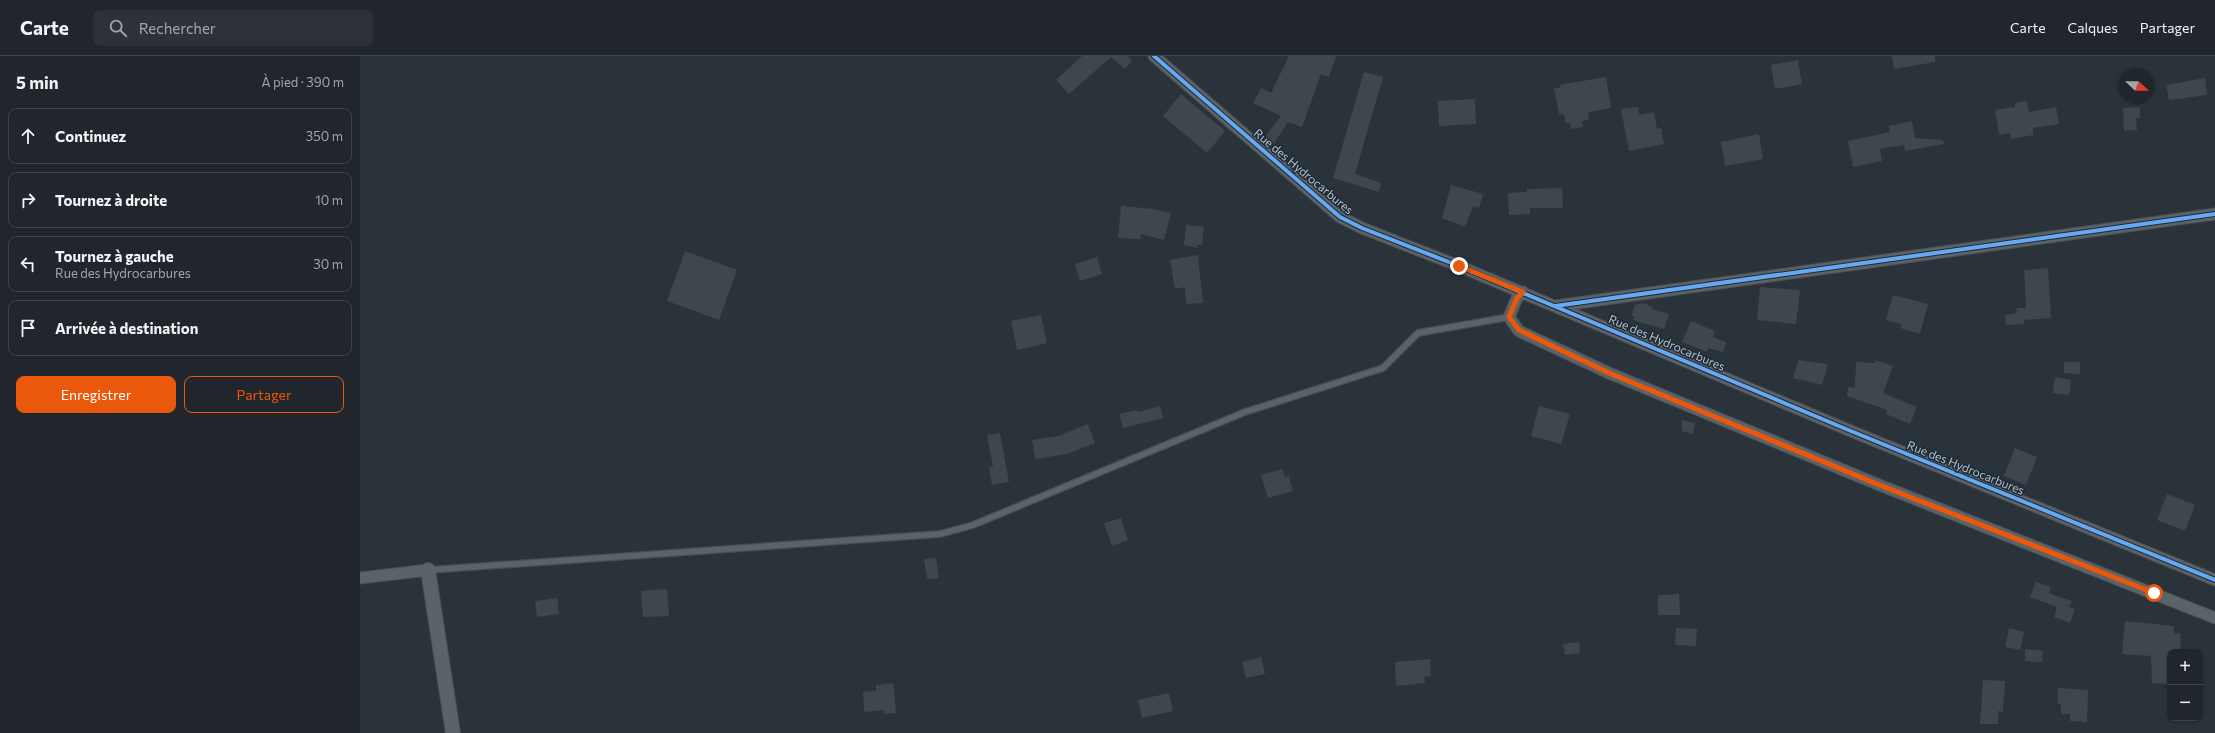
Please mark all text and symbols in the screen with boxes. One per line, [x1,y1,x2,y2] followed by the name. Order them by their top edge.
[93,10,373,46] search box
[20,16,69,39] text: Carte
[107,17,129,39] icon: search
[139,19,216,37] text: Rechercher
[2010,19,2046,36] text: Carte
[2068,19,2118,36] text: Calques
[2140,19,2195,36] text: Partager
[2119,68,2155,104] north arrow
[16,72,59,93] text: 5 min
[261,74,344,90] text: À pied · 390 m
[17,125,39,147] icon: ahead
[1252,125,1356,217] street label: Rue des Hydrocarbures
[55,127,126,145] text: Continuez
[306,128,343,144] text: 350 m
[17,189,39,211] icon: right
[55,191,167,209] text: Tournez à droite
[315,192,343,208] text: 10 m
[55,247,174,265] text: Tournez à gauche
[17,253,39,275] icon: left
[313,256,343,272] text: 30 m
[1450,257,1468,275] route end
[55,265,191,281] text: Rue des Hydrocarbures
[1607,311,1727,373] street label: Rue des Hydrocarbures
[17,317,39,339] icon: arrive
[55,319,198,337] text: Arrivée à destination
[16,376,176,413] button: Enregistrer
[184,376,344,413] button: Partager
[1905,437,2027,497] street label: Rue des Hydrocarbures
[2145,584,2163,602] route start
[2167,649,2203,721] map controls
[2167,649,2203,685] button: +
[2167,685,2203,721] button: −

